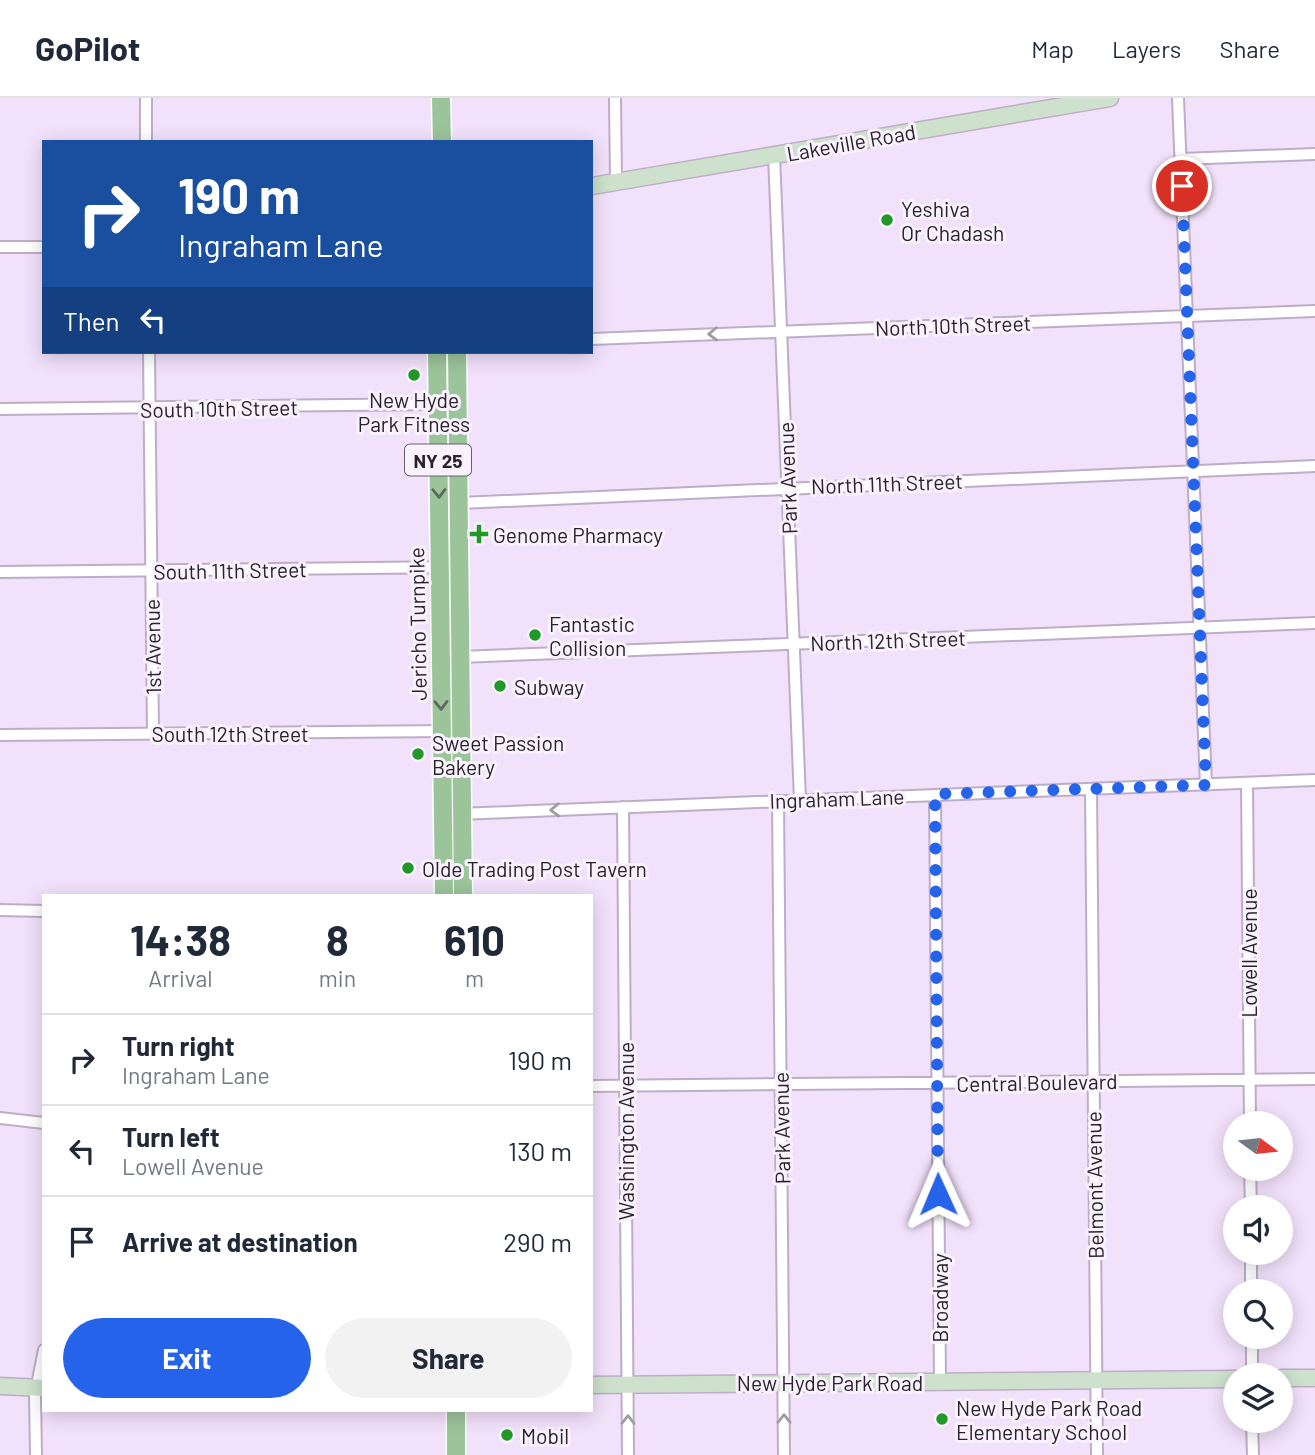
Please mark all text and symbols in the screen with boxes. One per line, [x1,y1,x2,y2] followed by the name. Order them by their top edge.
[35,28,140,68] text: GoPilot
[1031,34,1074,63] text: Map
[1112,34,1181,63] text: Layers
[1219,34,1280,63] text: Share
[785,118,917,166] street label: Lakeville Road
[1152,156,1212,216] pin
[178,165,300,224] text: 190 m
[1163,167,1201,205] icon: arrive
[63,168,154,259] icon: right
[901,196,1004,245] place label: Yeshiva Or Chadash
[879,212,895,228] marker: Yeshiva Or Chadash
[178,225,384,263] text: Ingraham Lane
[134,301,172,339] icon: left
[63,305,120,336] text: Then
[874,310,1032,340] street label: North 10th Street
[708,327,719,342] one-way arrow
[406,367,422,383] marker: New Hyde Park Fitness
[358,387,470,436] place label: New Hyde Park Fitness
[140,394,298,422] street label: South 10th Street
[773,421,801,535] street label: Park Avenue
[405,444,471,476] road number: NY 25
[811,468,963,498] street label: North 11th Street
[431,489,447,499] one-way arrow
[493,522,663,547] place label: Genome Pharmacy
[471,526,487,542] marker: Genome Pharmacy
[403,547,431,701] street label: Jericho Turnpike
[153,556,307,584] street label: South 11th Street
[139,599,165,695] street label: 1st Avenue
[549,611,635,660] place label: Fantastic Collision
[810,625,966,655] street label: North 12th Street
[527,627,543,643] marker: Fantastic Collision
[514,674,584,699] place label: Subway
[492,678,508,694] marker: Subway
[434,699,449,710] one-way arrow
[151,721,309,746] street label: South 12th Street
[432,730,564,779] place label: Sweet Passion Bakery
[410,746,426,762] marker: Sweet Passion Bakery
[769,783,905,813] street label: Ingraham Lane
[549,802,560,817] one-way arrow
[422,856,647,881] place label: Olde Trading Post Tavern
[400,860,416,876] marker: Olde Trading Post Tavern
[1236,888,1261,1018] street label: Lowell Avenue
[130,914,231,964] text: 14:38
[326,914,349,964] text: 8
[444,914,505,964] text: 610
[148,964,213,992] text: Arrival
[319,964,356,992] text: min
[465,964,484,992] text: m
[122,1030,235,1061] text: Turn right
[63,1041,101,1079] icon: right
[613,1042,638,1220] street label: Washington Avenue
[508,1044,572,1075] text: 190 m
[122,1061,270,1089] text: Ingraham Lane
[956,1068,1118,1096] street label: Central Boulevard
[768,1072,794,1184] street label: Park Avenue
[1080,1111,1108,1259] street label: Belmont Avenue
[1223,1111,1293,1181] north arrow
[1223,1111,1293,1433] map controls
[122,1121,220,1152] text: Turn left
[63,1132,101,1170] icon: left
[508,1135,572,1166] text: 130 m
[122,1152,264,1180] text: Lowell Avenue
[901,1157,975,1231] position arrow
[1223,1195,1293,1265] button: sound
[63,1223,101,1261] icon: arrive
[122,1226,358,1257] text: Arrive at destination
[503,1226,572,1257] text: 290 m
[927,1253,952,1343] street label: Broadway
[1223,1279,1293,1349] button: search
[63,1318,311,1398] button: Exit
[325,1318,572,1398] button: Share
[1223,1363,1293,1433] button: layers
[737,1370,923,1395] street label: New Hyde Park Road
[956,1395,1142,1444] place label: New Hyde Park Road Elementary School
[934,1411,950,1427] marker: New Hyde Park Road Elementary School
[776,1413,792,1423] one-way arrow
[620,1414,636,1424] one-way arrow
[521,1423,569,1448] place label: Mobil
[499,1427,515,1443] marker: Mobil

